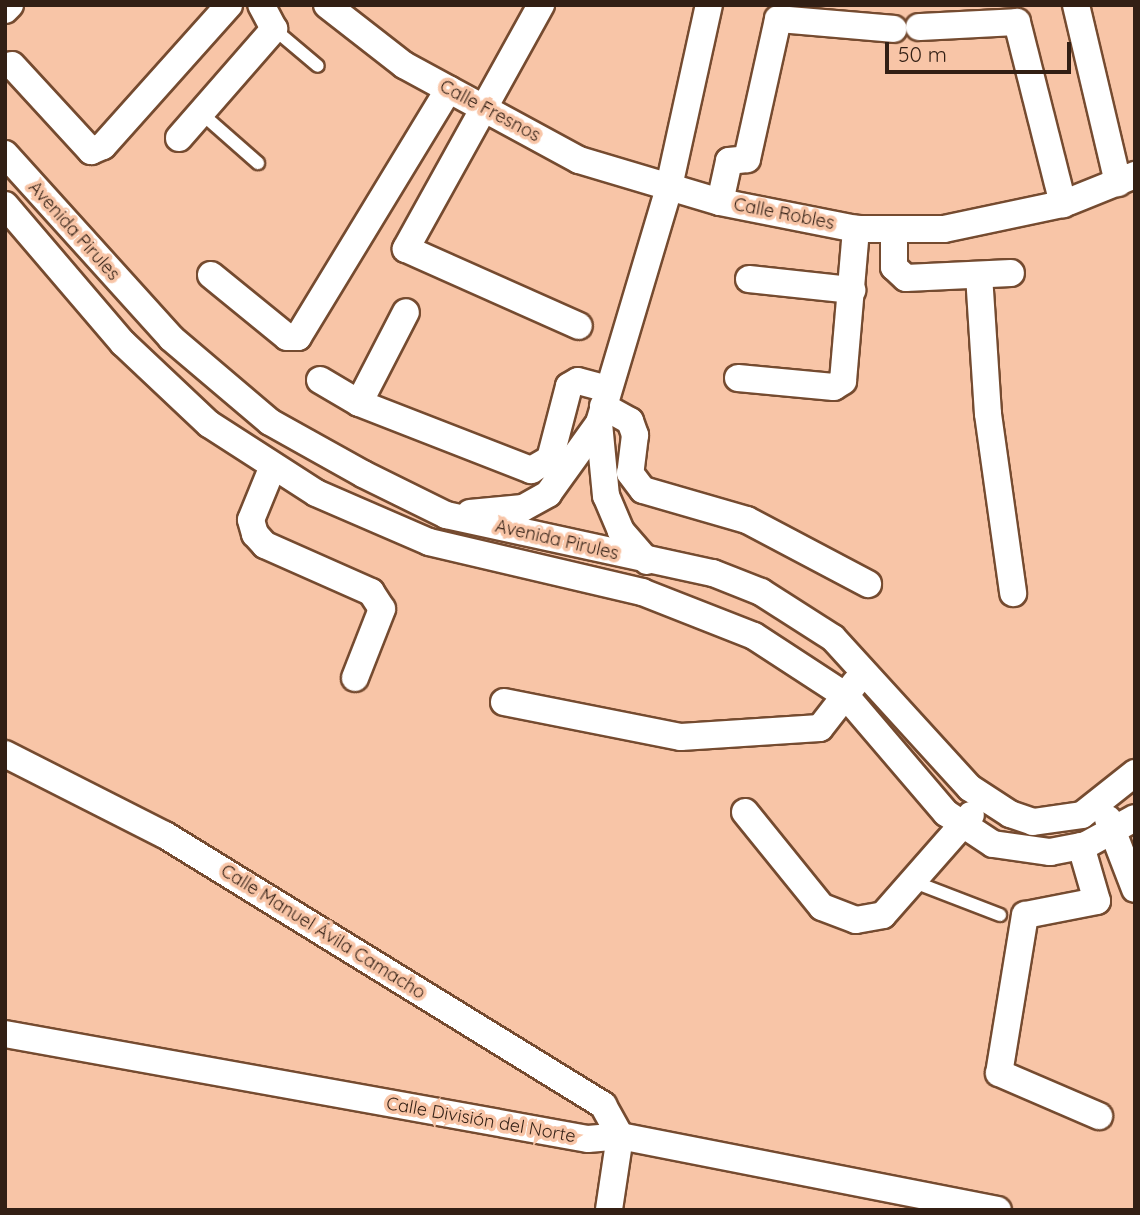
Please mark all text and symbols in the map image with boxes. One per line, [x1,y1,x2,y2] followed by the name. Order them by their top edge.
[888,28,1074,72] scale bar
[898,41,947,67] text: 50 m
[436,75,544,147] street label: Calle Fresnos
[24,177,124,285] street label: Avenida Pirules
[732,194,836,234] street label: Calle Robles
[493,515,621,565] street label: Avenida Pirules
[217,860,429,1004] street label: Calle Manuel Ávila Camacho
[385,1093,577,1147] street label: Calle División del Norte

